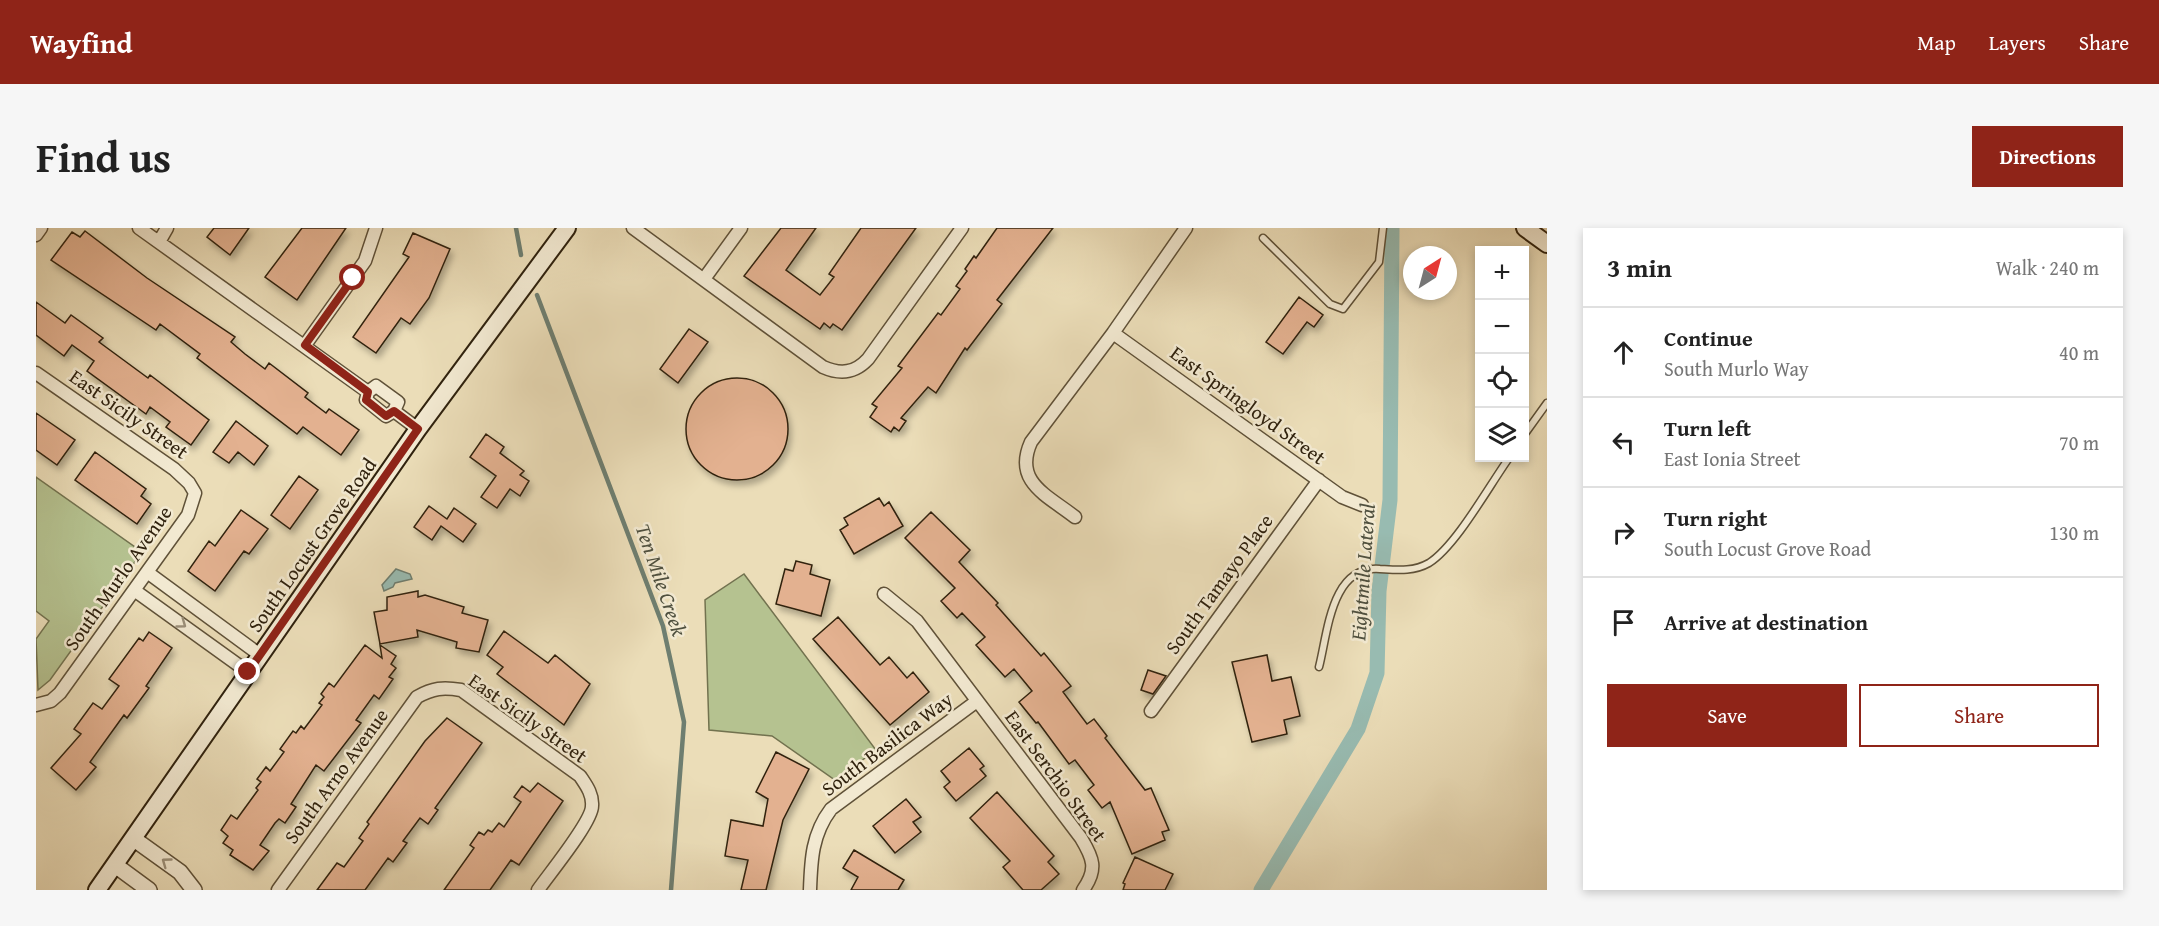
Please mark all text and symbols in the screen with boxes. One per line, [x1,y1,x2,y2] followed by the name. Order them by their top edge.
[30,22,132,63] text: Wayfind
[1917,27,1956,58] text: Map
[1989,27,2046,58] text: Layers
[2079,27,2129,58] text: Share
[36,126,171,187] text: Find us
[1972,126,2123,187] button: Directions
[1403,246,1457,300] north arrow
[1475,246,1529,462] map controls
[1475,246,1529,300] button: +
[1607,248,1672,287] text: 3 min
[1996,253,2099,282] text: Walk · 240 m
[339,264,365,290] route start
[1475,300,1529,354] button: −
[1664,322,1753,354] text: Continue
[1607,336,1640,369] icon: ahead
[1165,338,1332,471] street label: East Springloyd Street
[2059,338,2099,367] text: 40 m
[1475,354,1529,408] button: locate
[1664,354,1809,383] text: South Murlo Way
[64,362,195,465] street label: East Sicily Street
[1475,408,1529,462] button: layers
[1664,412,1751,444] text: Turn left
[1607,426,1640,459] icon: left
[2059,428,2099,457] text: 70 m
[1664,444,1801,473] text: East Ionia Street
[240,451,383,638] street label: South Locust Grove Road
[57,500,178,656] street label: South Murlo Avenue
[1342,502,1383,642] water label: Eightmile Lateral
[1664,502,1767,534] text: Turn right
[1158,507,1280,660] street label: South Tamayo Place
[1607,516,1640,549] icon: right
[2049,518,2099,547] text: 130 m
[628,520,695,641] water label: Ten Mile Creek
[1664,534,1871,563] text: South Locust Grove Road
[1607,606,1640,639] icon: arrive
[1664,606,1868,638] text: Arrive at destination
[175,617,186,628] one-way arrow
[234,658,260,684] route end
[463,666,594,769] street label: East Sicily Street
[1607,684,1847,747] button: Save
[1859,684,2099,747] button: Share
[815,685,958,803] street label: South Basilica Way
[277,702,395,849] street label: South Arno Avenue
[999,704,1114,848] street label: East Serchio Street
[161,858,172,869] one-way arrow

